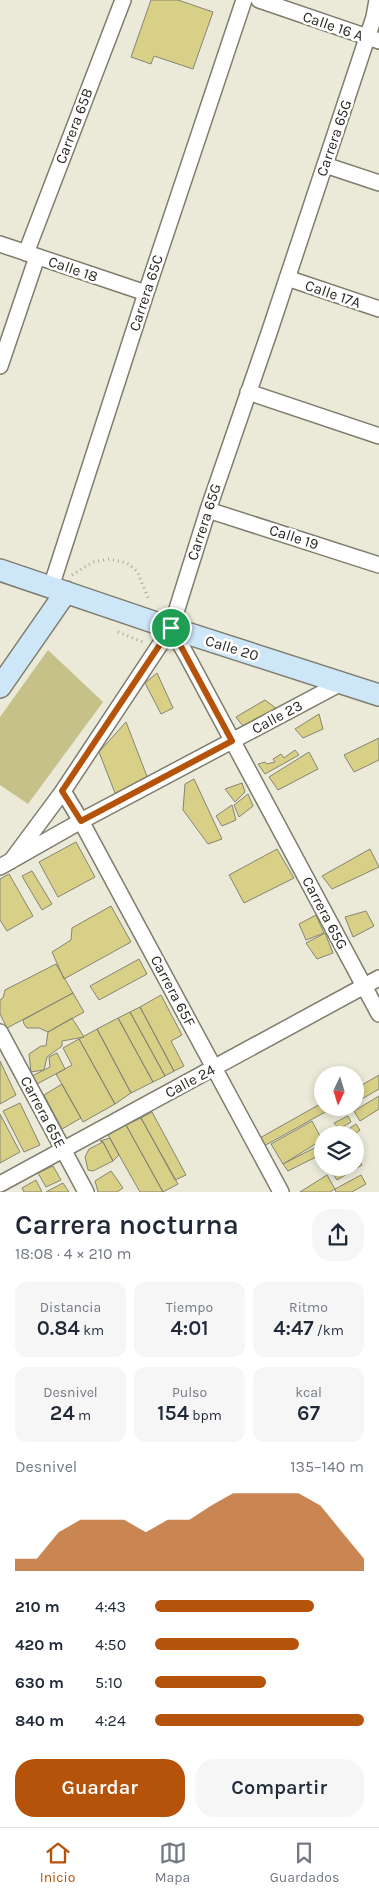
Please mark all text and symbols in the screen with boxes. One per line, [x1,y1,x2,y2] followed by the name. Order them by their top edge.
[300,7,366,45] street label: Calle 16 A
[51,86,97,166] street label: Carrera 65B
[312,97,356,179] street label: Carrera 65G
[46,252,100,286] street label: Calle 18
[125,252,167,334] street label: Carrera 65C
[303,276,364,312] street label: Calle 17A
[183,481,225,563] street label: Carrera 65G
[267,521,321,553] street label: Calle 19
[150,607,192,649] pin
[157,614,185,642] icon: arrive
[203,631,261,665] street label: Calle 20
[249,696,305,738] street label: Calle 23
[298,873,352,953] street label: Carrera 65G
[147,952,199,1030] street label: Carrera 65F
[162,1060,219,1102] street label: Calle 24
[314,1066,364,1116] north arrow
[314,1066,364,1176] map controls
[17,1073,69,1151] street label: Carrera 65E
[314,1126,364,1176] button: layers
[15,1208,239,1241] text: Carrera nocturna
[312,1209,364,1261] button: share
[15,1244,131,1263] text: 18:08 · 4 × 210 m
[40,1299,101,1316] text: Distancia
[166,1299,213,1316] text: Tiempo
[289,1299,328,1316] text: Ritmo
[37,1316,80,1340] text: 0.84
[170,1316,209,1340] text: 4:01
[273,1316,313,1340] text: 4:47
[80,1322,104,1339] text: km
[313,1322,344,1339] text: /km
[43,1384,98,1401] text: Desnivel
[172,1384,207,1401] text: Pulso
[295,1384,322,1401] text: kcal
[50,1401,75,1425] text: 24
[157,1401,189,1425] text: 154
[297,1401,320,1425] text: 67
[75,1407,91,1424] text: m
[189,1407,222,1424] text: bpm
[15,1457,77,1476] text: Desnivel
[290,1457,364,1476] text: 135–140 m
[15,1597,60,1616] text: 210 m
[95,1597,126,1616] text: 4:43
[15,1635,64,1654] text: 420 m
[95,1635,126,1654] text: 4:50
[15,1673,64,1692] text: 630 m
[95,1673,123,1692] text: 5:10
[15,1711,64,1730] text: 840 m
[95,1711,126,1730] text: 4:24
[15,1759,185,1817] button: Guardar
[195,1759,364,1817] button: Compartir
[40,1839,75,1886] tab: Inicio
[155,1839,190,1886] tab: Mapa
[270,1839,339,1886] tab: Guardados

